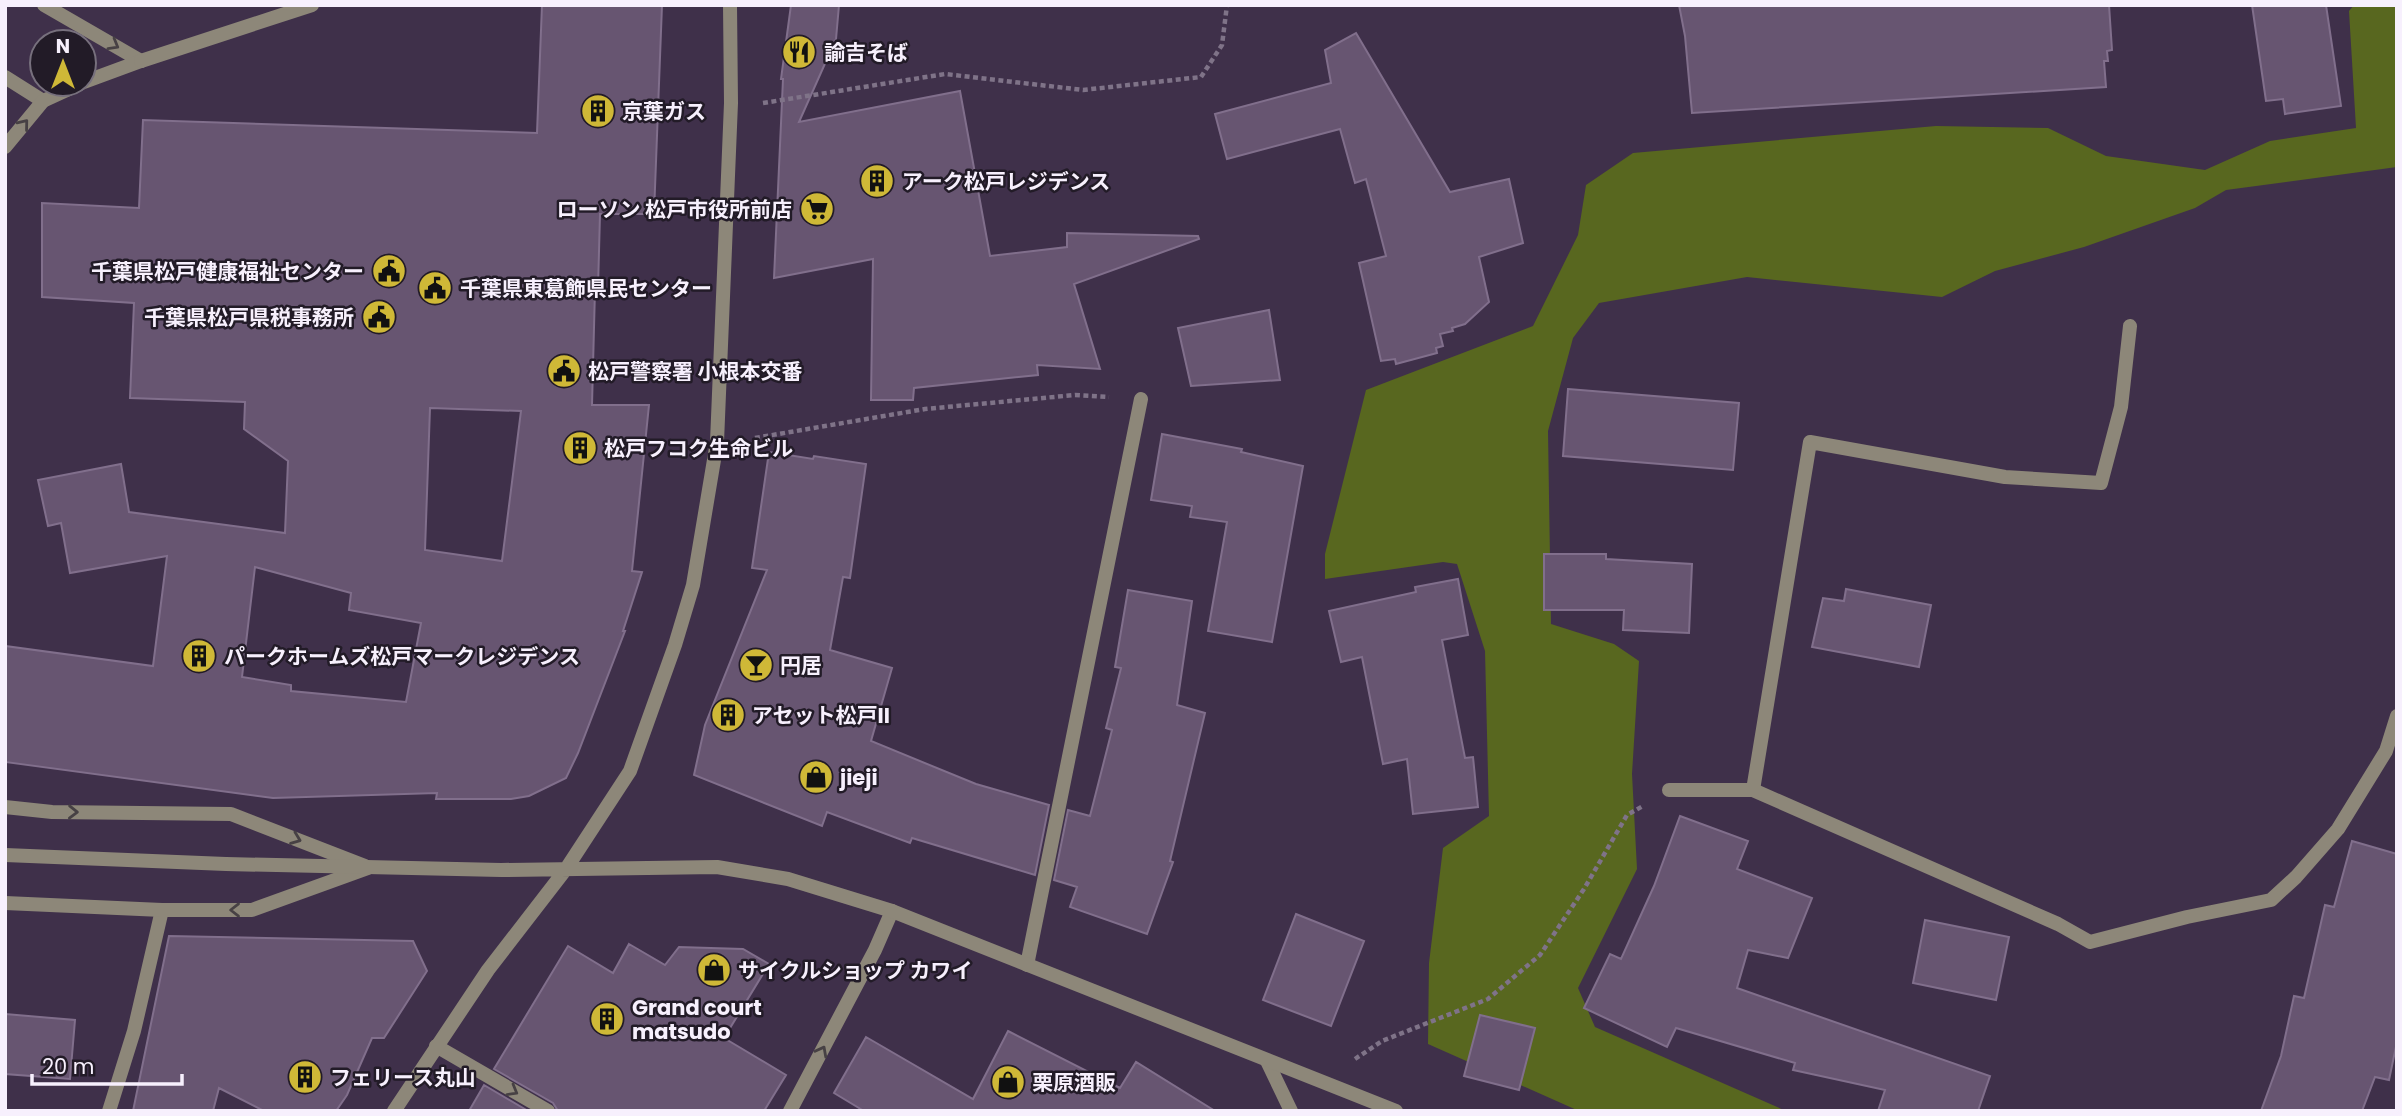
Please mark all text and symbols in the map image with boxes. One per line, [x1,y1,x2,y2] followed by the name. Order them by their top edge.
[28,28,98,98] north arrow
[56,33,70,60] text: N
[780,33,818,71] restaurant icon: 諭吉そば
[107,37,119,50] one-way arrow
[824,38,908,67] place label: 諭吉そば
[579,92,617,130] building icon: 京葉ガス
[622,97,706,126] place label: 京葉ガス
[16,119,28,132] one-way arrow
[858,162,896,200] building icon: アーク松戸レジデンス
[902,167,1110,196] place label: アーク松戸レジデンス
[798,190,836,228] supermarket icon: ローソン 松戸市役所前店
[557,195,792,224] place label: ローソン 松戸市役所前店
[370,252,408,290] public building icon: 千葉県松戸健康福祉センター
[91,257,364,286] place label: 千葉県松戸健康福祉センター
[416,269,454,307] public building icon: 千葉県東葛飾県民センター
[460,274,712,303] place label: 千葉県東葛飾県民センター
[360,298,398,336] public building icon: 千葉県松戸県税事務所
[144,303,354,332] place label: 千葉県松戸県税事務所
[545,352,583,390] public building icon: 松戸警察署 小根本交番
[588,357,802,386] place label: 松戸警察署 小根本交番
[561,429,599,467] building icon: 松戸フコク生命ビル
[604,434,793,463] place label: 松戸フコク生命ビル
[180,637,218,675] building icon: パークホームズ松戸マークレジデンス
[224,642,580,671] place label: パークホームズ松戸マークレジデンス
[737,646,775,684] bar icon: 円居
[780,651,822,680] place label: 円居
[709,696,747,734] building icon: アセット松戸II
[752,701,890,730] place label: アセット松戸II
[797,758,835,796] shop icon: jieji
[839,763,878,792] place label: jieji
[68,804,79,820] one-way arrow
[289,831,302,845] one-way arrow
[229,902,240,918] one-way arrow
[695,951,733,989] shop icon: サイクルショップ カワイ
[738,956,972,985] place label: サイクルショップ カワイ
[632,993,762,1046] place label: Grand court matsudo
[588,1000,626,1038] building icon: Grand court matsudo
[32,1042,182,1086] scale bar
[813,1045,827,1058] one-way arrow
[42,1052,95,1081] text: 20 m
[286,1058,324,1096] building icon: フェリース丸山
[330,1063,476,1092] place label: フェリース丸山
[989,1063,1027,1101] shop icon: 栗原酒販
[1032,1068,1116,1097] place label: 栗原酒販
[506,1083,519,1096] one-way arrow

